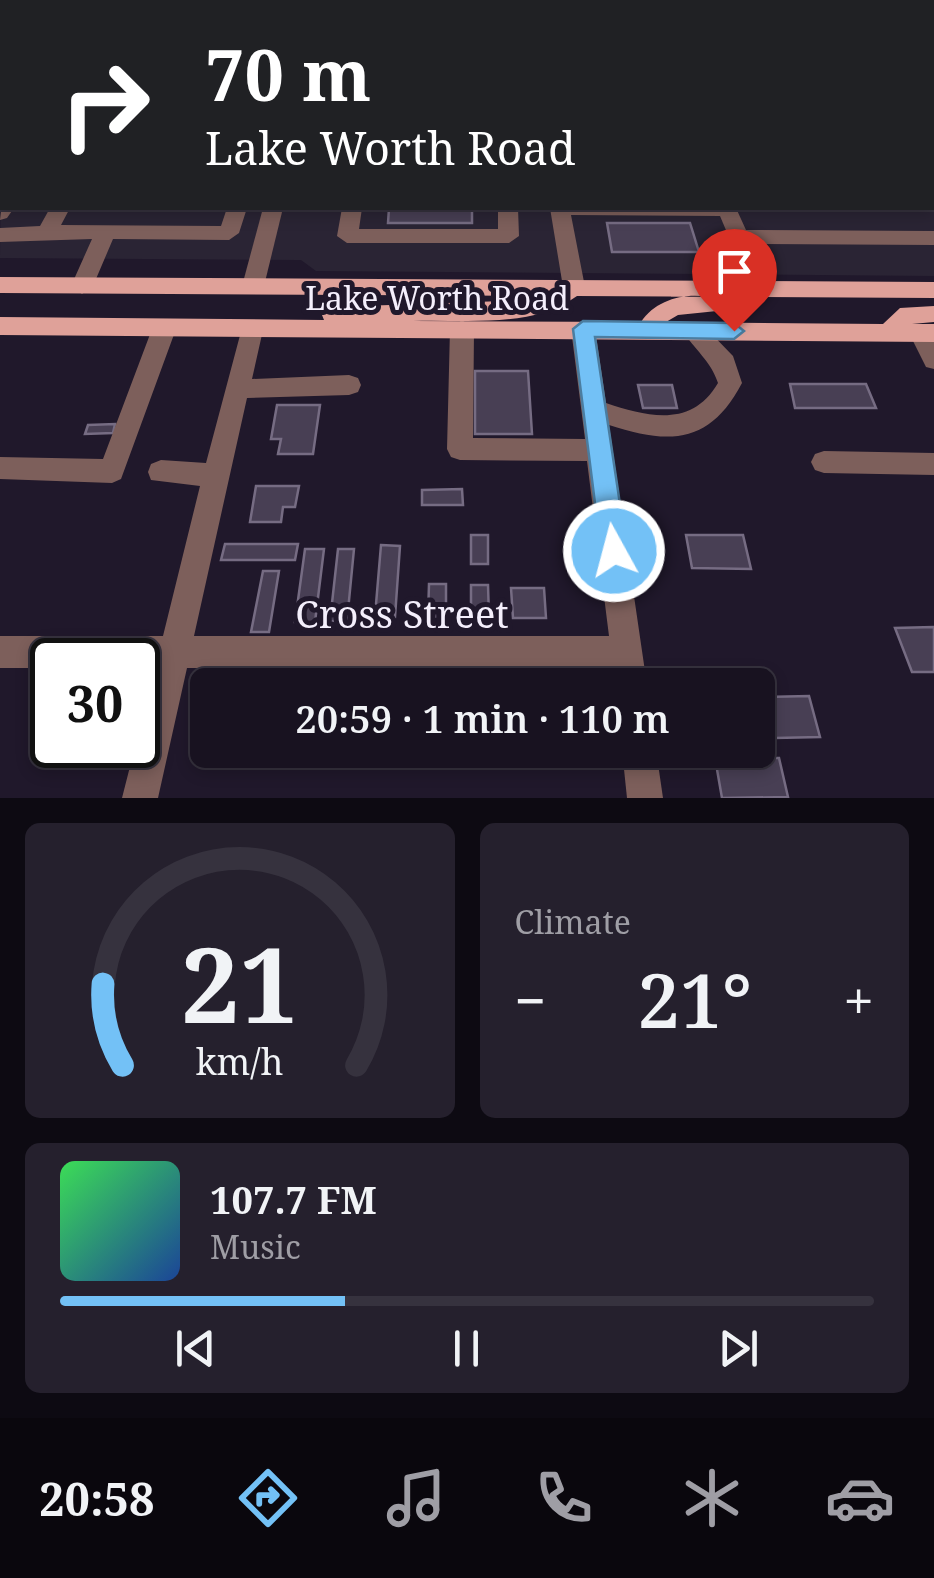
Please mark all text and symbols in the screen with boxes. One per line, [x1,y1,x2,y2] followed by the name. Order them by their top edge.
[205,26,371,122] text: 70 m
[40,40,170,170] icon: right
[205,117,576,178] text: Lake Worth Road
[692,229,777,332] pin
[707,244,762,299] icon: arrive
[305,276,569,319] street label: Lake Worth Road
[562,499,666,603] position arrow
[295,587,509,639] street label: Cross Street
[30,638,160,768] speed limit sign: 30
[295,692,670,744] text: 20:59 · 1 min · 110 m
[515,900,631,943] text: Climate
[181,912,299,1053] text: 21
[638,948,752,1050] text: 21°
[515,962,546,1037] text: −
[843,962,874,1037] text: +
[196,1037,284,1085] text: km/h
[210,1173,377,1225] text: 107.7 FM
[210,1225,301,1268] text: Music
[168,1321,223,1376] icon: previous
[439,1321,494,1376] icon: pause
[711,1321,766,1376] icon: next
[233,1463,303,1533] icon: directions
[381,1463,451,1533] icon: music
[529,1463,599,1533] icon: phone
[677,1463,747,1533] icon: climate
[825,1463,895,1533] icon: car
[39,1468,154,1529] text: 20:58

